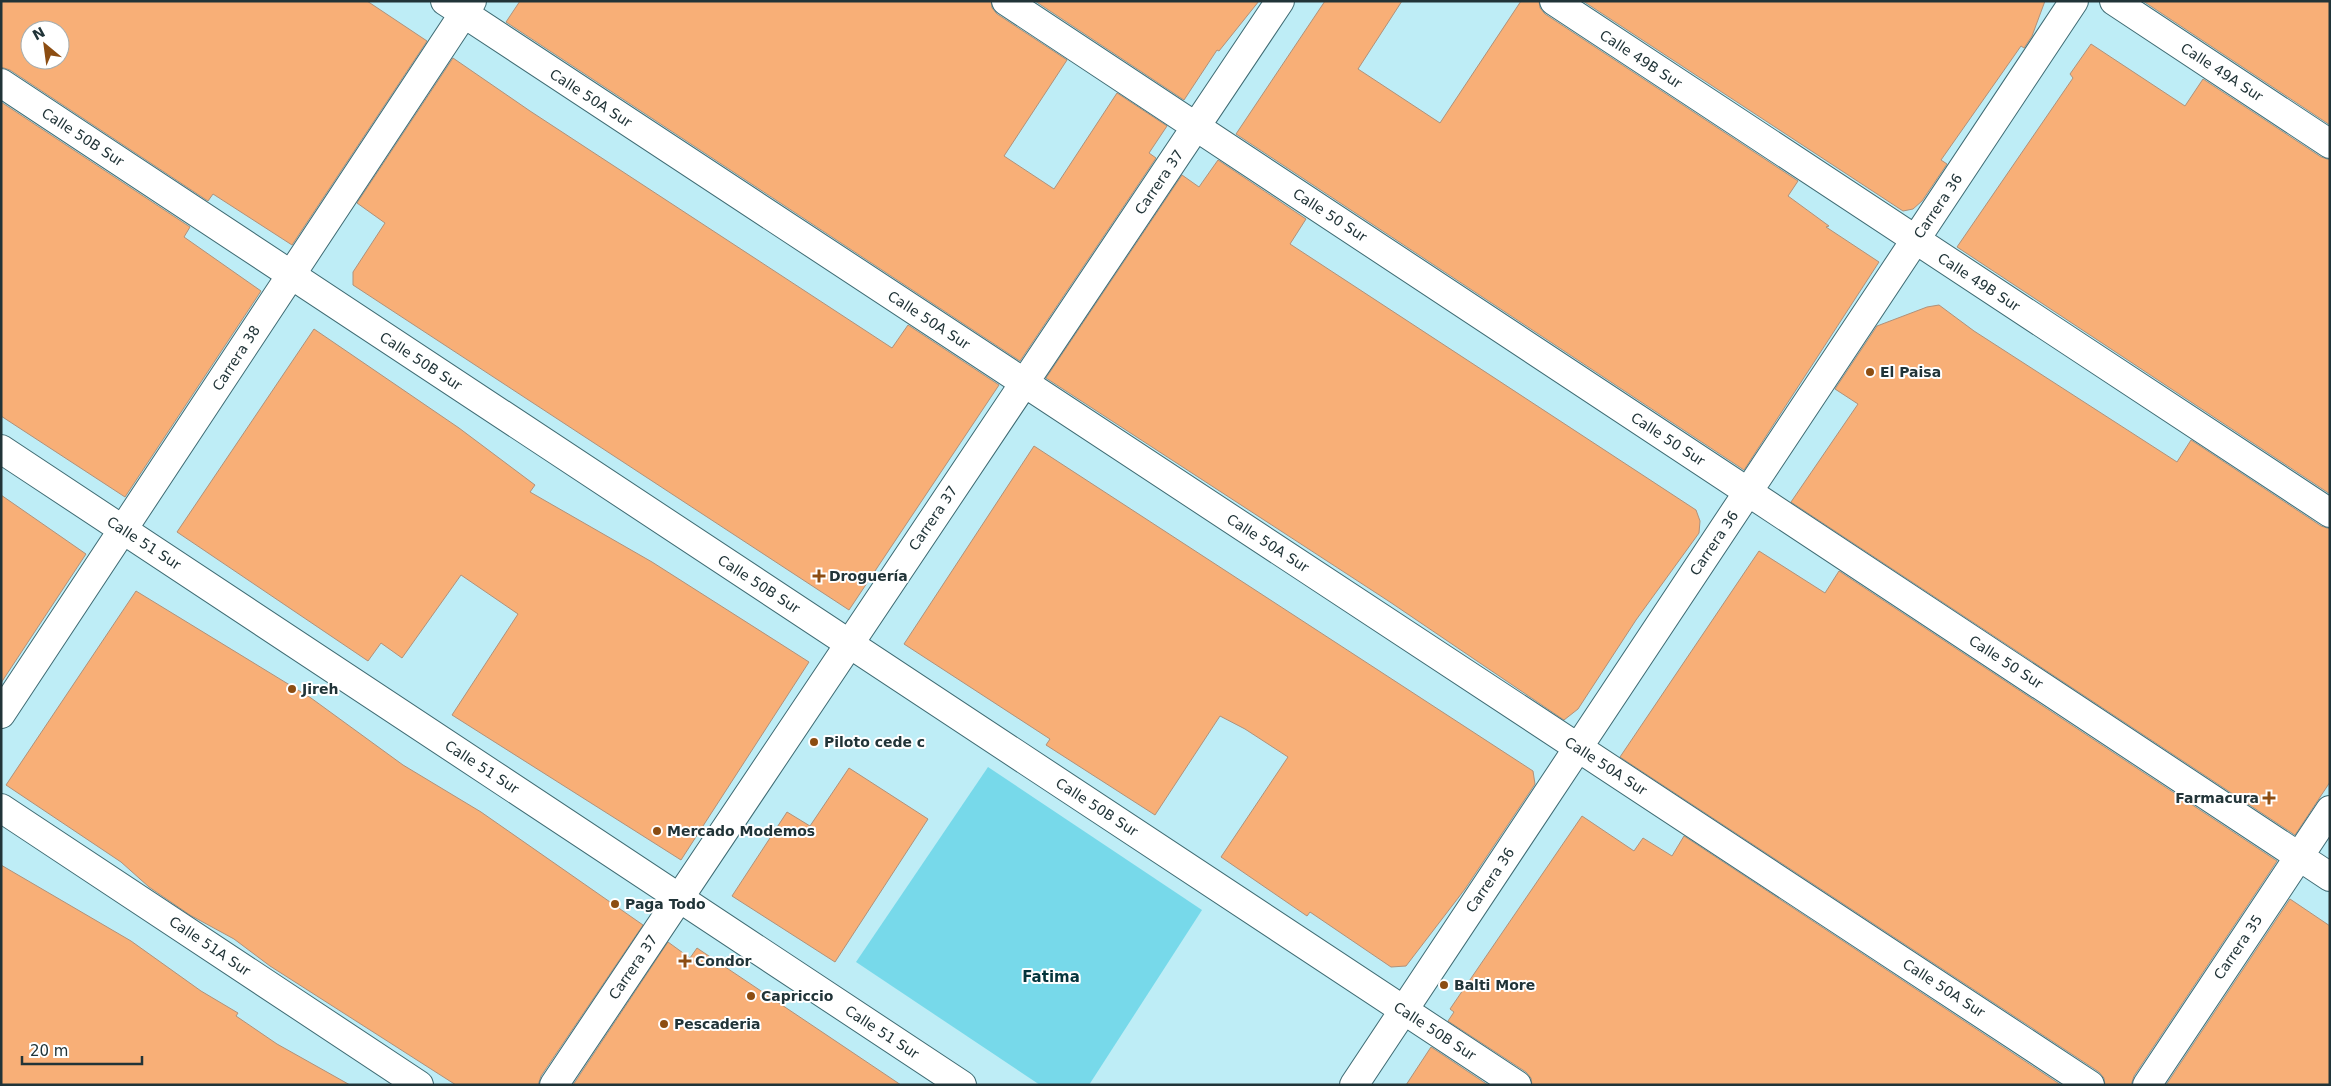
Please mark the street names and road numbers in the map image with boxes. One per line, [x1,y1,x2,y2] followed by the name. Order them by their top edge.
[1597,27,1685,92] street label: Calle 49B Sur
[2178,40,2266,105] street label: Calle 49A Sur
[547,66,635,131] street label: Calle 50A Sur
[39,105,127,170] street label: Calle 50B Sur
[1132,147,1186,217] street label: Carrera 37
[1911,171,1966,241] street label: Carrera 36
[1290,185,1370,245] street label: Calle 50 Sur
[1935,250,2023,315] street label: Calle 49B Sur
[885,288,973,353] street label: Calle 50A Sur
[209,322,263,394] street label: Carrera 38
[377,329,465,394] street label: Calle 50B Sur
[1628,409,1708,469] street label: Calle 50 Sur
[906,483,960,553] street label: Carrera 37
[1687,508,1742,578] street label: Carrera 36
[1224,511,1312,576] street label: Calle 50A Sur
[104,513,184,573] street label: Calle 51 Sur
[715,552,803,617] street label: Calle 50B Sur
[1966,632,2046,692] street label: Calle 50 Sur
[1562,734,1650,799] street label: Calle 50A Sur
[442,737,522,797] street label: Calle 51 Sur
[1053,775,1141,840] street label: Calle 50B Sur
[1463,845,1518,915] street label: Carrera 36
[2211,912,2265,982] street label: Carrera 35
[166,913,254,979] street label: Calle 51A Sur
[606,932,660,1002] street label: Carrera 37
[1900,956,1988,1021] street label: Calle 50A Sur
[1391,999,1479,1064] street label: Calle 50B Sur
[842,1002,922,1062] street label: Calle 51 Sur

